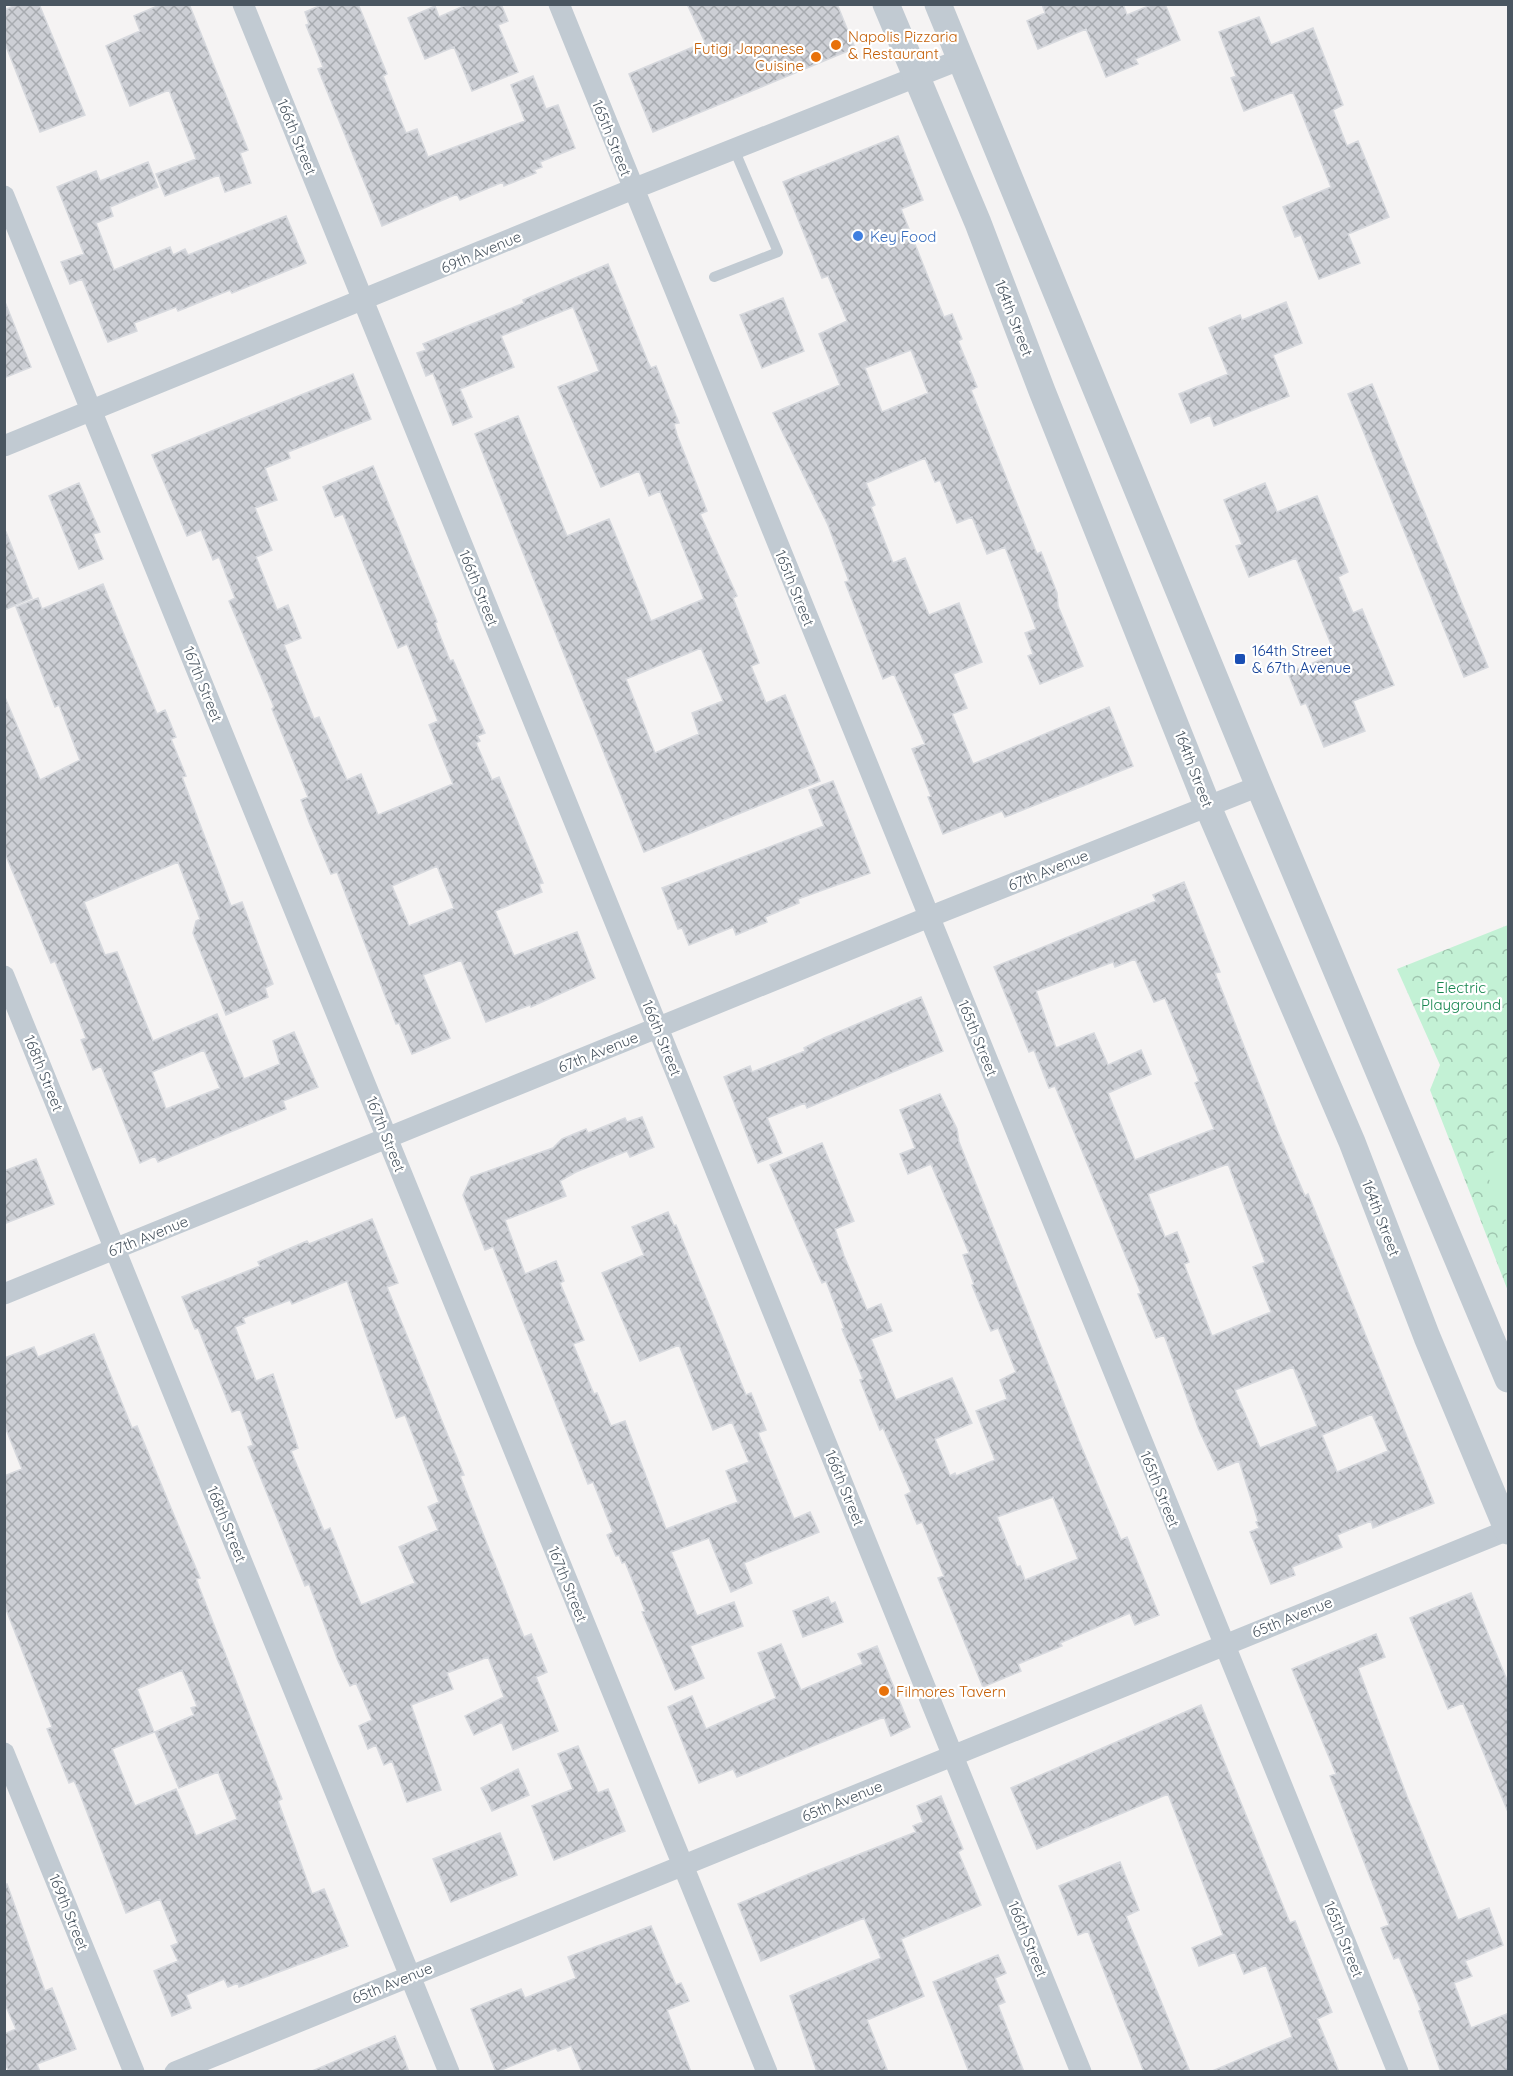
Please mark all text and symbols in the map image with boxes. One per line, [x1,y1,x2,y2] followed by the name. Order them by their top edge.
[848,27,958,63] place label: Napolis Pizzaria & Restaurant
[829,38,843,52] marker: Napolis Pizzaria & Restaurant
[694,39,804,75] place label: Futigi Japanese Cuisine
[809,50,823,64] marker: Futigi Japanese Cuisine
[273,96,321,178] street label: 166th Street
[588,97,636,179] street label: 165th Street
[438,227,524,277] street label: 69th Avenue
[870,227,936,246] place label: Key Food
[851,229,865,243] marker: Key Food
[991,277,1037,359] street label: 164th Street
[455,547,503,629] street label: 166th Street
[771,547,819,629] street label: 165th Street
[1252,641,1351,677] place label: 164th Street & 67th Avenue
[179,643,227,725] street label: 167th Street
[1233,652,1247,666] marker: 164th Street & 67th Avenue
[1171,728,1217,810] street label: 164th Street
[1005,845,1091,895] street label: 67th Avenue
[1421,978,1501,1014] park label: Electric Playground
[638,997,686,1079] street label: 166th Street
[954,997,1002,1079] street label: 165th Street
[555,1027,641,1077] street label: 67th Avenue
[20,1032,68,1114] street label: 168th Street
[362,1093,410,1175] street label: 167th Street
[1358,1177,1404,1259] street label: 164th Street
[105,1211,191,1261] street label: 67th Avenue
[821,1447,869,1529] street label: 166th Street
[1136,1448,1184,1530] street label: 165th Street
[203,1483,251,1565] street label: 168th Street
[544,1543,592,1625] street label: 167th Street
[1249,1592,1335,1642] street label: 65th Avenue
[896,1682,1006,1701] place label: Filmores Tavern
[877,1684,891,1698] marker: Filmores Tavern
[799,1776,885,1826] street label: 65th Avenue
[45,1871,93,1953] street label: 169th Street
[1004,1898,1052,1980] street label: 166th Street
[1320,1898,1368,1980] street label: 165th Street
[349,1958,435,2008] street label: 65th Avenue

